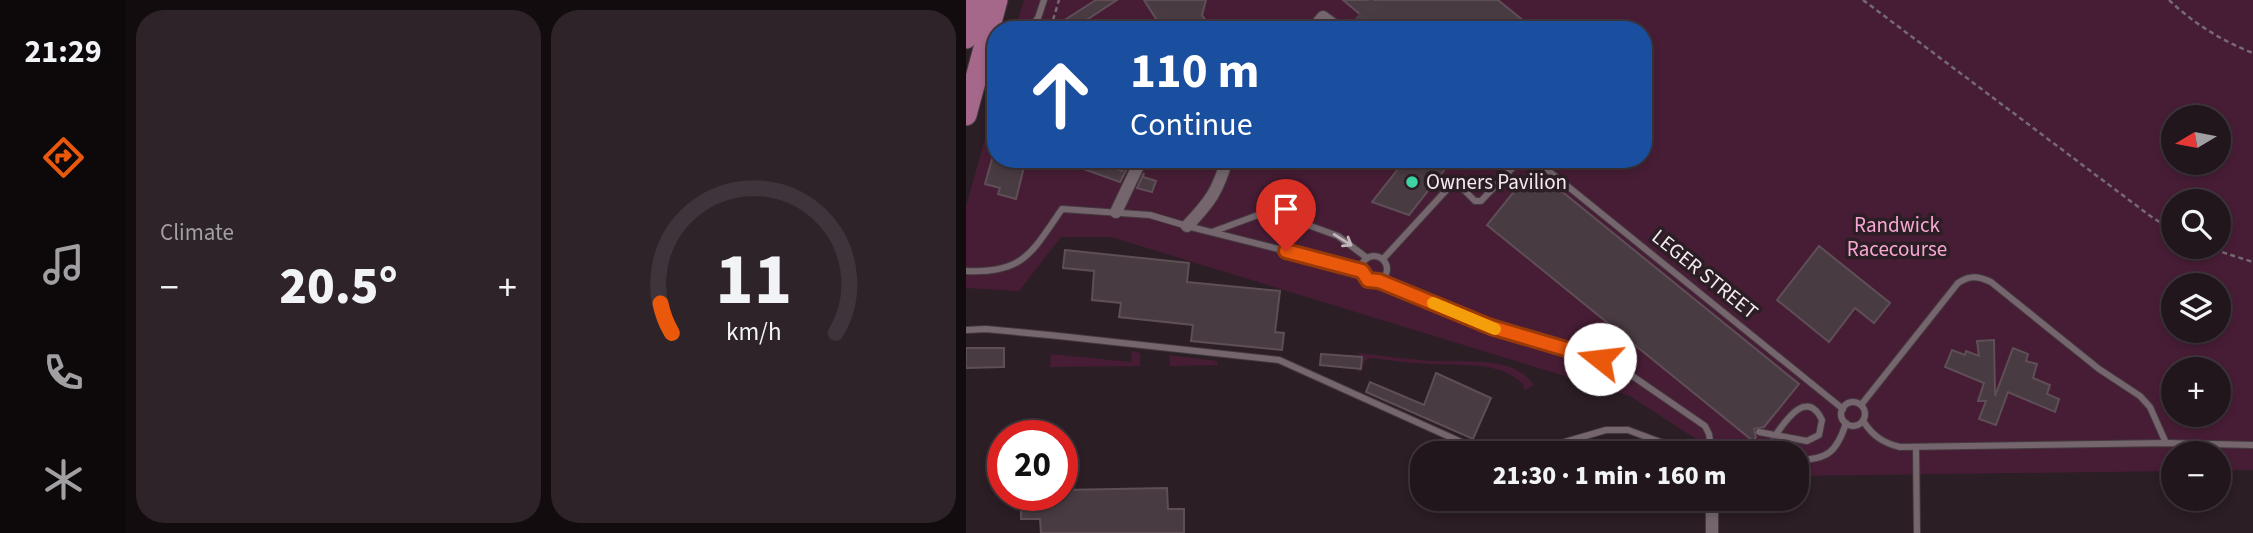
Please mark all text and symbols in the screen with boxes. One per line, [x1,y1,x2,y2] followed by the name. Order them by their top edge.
[24,29,102,75] text: 21:29
[1130,37,1259,107] text: 110 m
[1015,49,1106,140] icon: ahead
[1130,102,1253,148] text: Continue
[2161,105,2231,175] north arrow
[2161,105,2231,511] map controls
[39,133,88,182] icon: directions
[1426,167,1567,197] place label: Owners Pavilion
[1404,174,1420,190] marker: Owners Pavilion
[1256,179,1316,251] pin
[2161,189,2231,259] button: search
[1267,190,1305,228] icon: arrive
[1847,210,1947,264] park label: Randwick Racecourse
[160,216,234,249] text: Climate
[1645,222,1765,326] street label: LEGER STREET
[715,228,792,332] text: 11
[1333,233,1352,248] one-way arrow
[39,240,88,289] icon: music
[279,250,398,324] text: 20.5°
[160,261,179,315] text: −
[498,261,517,315] text: +
[2161,273,2231,343] button: layers
[726,313,781,349] text: km/h
[1563,322,1637,396] position arrow
[39,348,88,397] icon: phone
[2161,357,2231,427] button: +
[987,420,1078,511] speed limit sign: 20
[2161,441,2231,511] button: −
[39,455,88,504] icon: climate
[1493,457,1726,494] text: 21:30 · 1 min · 160 m

